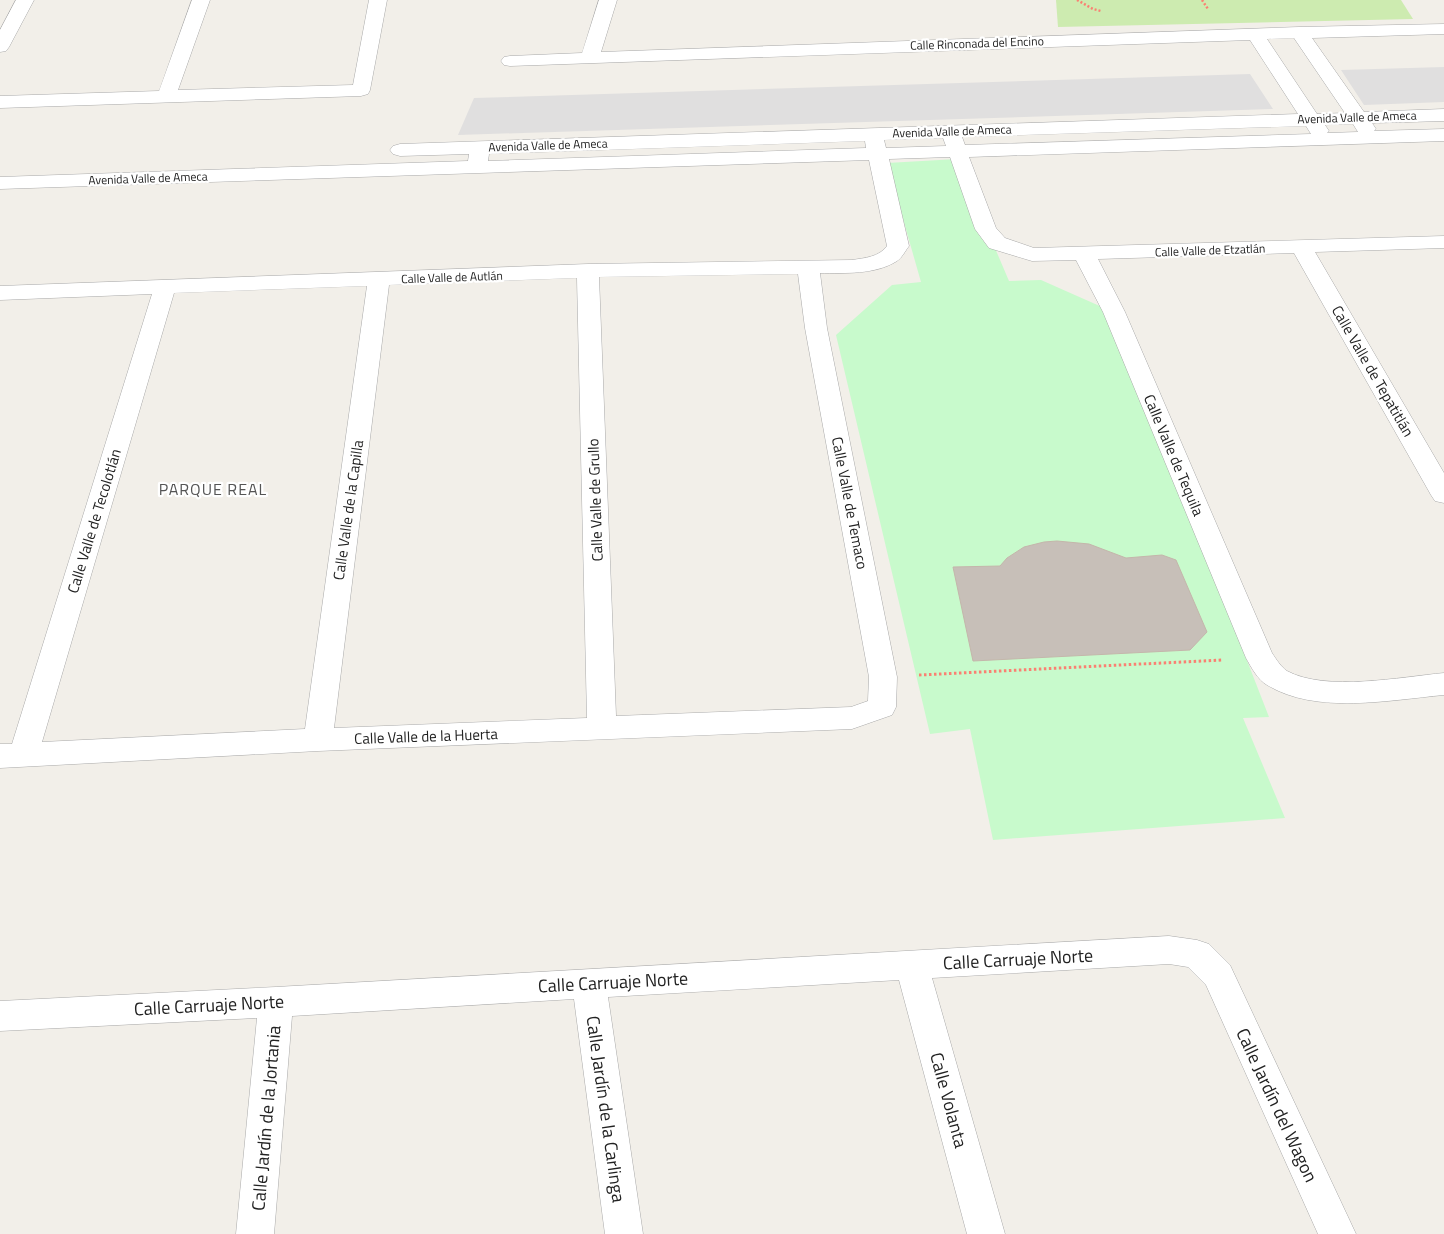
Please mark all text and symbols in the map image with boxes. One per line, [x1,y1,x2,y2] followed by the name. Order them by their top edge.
[910,31,1044,55] street label: Calle Rinconada del Encino
[1297,105,1417,129] street label: Avenida Valle de Ameca
[892,119,1012,143] street label: Avenida Valle de Ameca
[488,133,608,157] street label: Avenida Valle de Ameca
[88,166,208,190] street label: Avenida Valle de Ameca
[1154,239,1266,261] street label: Calle Valle de Etzatlán
[401,266,503,288] street label: Calle Valle de Autlán
[1326,301,1420,441] street label: Calle Valle de Tepatitlán
[1138,391,1210,520] street label: Calle Valle de Tequila
[826,435,874,571] street label: Calle Valle de Temaco
[327,438,369,582] street label: Calle Valle de la Capilla
[581,438,609,562] street label: Calle Valle de Grullo
[61,446,127,596] street label: Calle Valle de Tecolotlán
[159,477,267,501] district label: PARQUE REAL
[354,722,499,750] street label: Calle Valle de la Huerta
[942,942,1094,976] street label: Calle Carruaje Norte
[537,965,689,999] street label: Calle Carruaje Norte
[133,988,285,1022] street label: Calle Carruaje Norte
[580,1014,632,1204] street label: Calle Jardín de la Carlinga
[1229,1023,1325,1187] street label: Calle Jardín del Wagon
[244,1024,288,1212] street label: Calle Jardín de la Jortania
[923,1049,975,1151] street label: Calle Volanta

